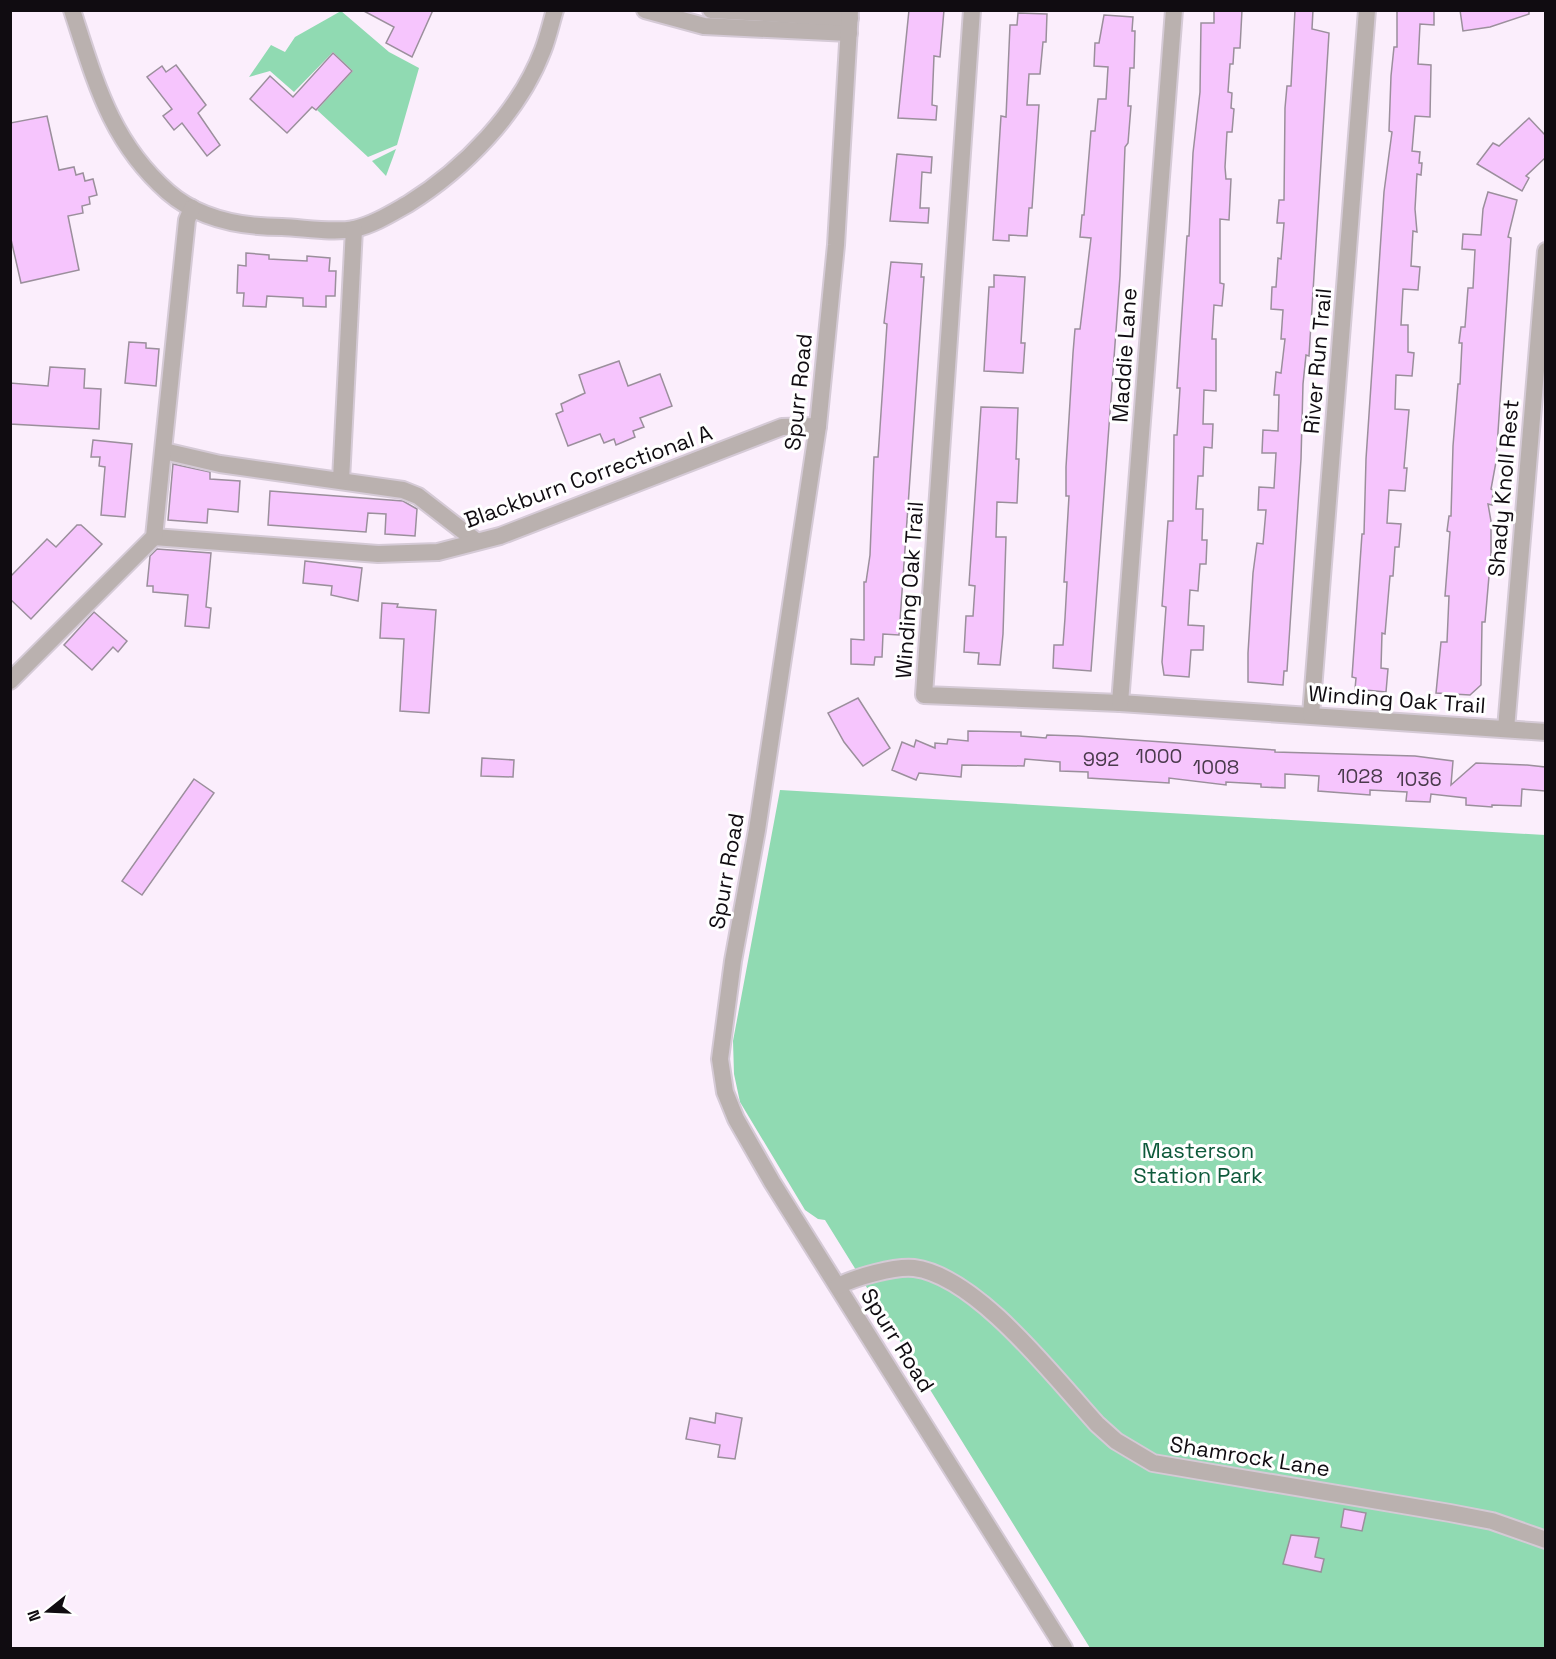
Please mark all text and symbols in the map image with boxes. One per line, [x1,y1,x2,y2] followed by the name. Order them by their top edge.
[1105,287,1143,423] street label: Maddie Lane
[1297,287,1337,435] street label: River Run Trail
[778,332,818,452] street label: Spurr Road
[1481,398,1525,578] street label: Shady Knoll Rest
[460,418,716,534] street label: Blackburn Correctional A
[889,500,929,680] street label: Winding Oak Trail
[1307,679,1487,719] street label: Winding Oak Trail
[1136,743,1182,769] house number: 1000
[1083,746,1119,772] house number: 992
[1193,754,1239,780] house number: 1008
[1337,763,1383,789] house number: 1028
[1396,766,1442,792] house number: 1036
[702,811,750,931] street label: Spurr Road
[1133,1136,1263,1189] park label: Masterson Station Park
[855,1283,941,1397] street label: Spurr Road
[1168,1430,1332,1482] street label: Shamrock Lane
[18,1581,78,1641] north arrow
[23,1607,46,1624] text: N

